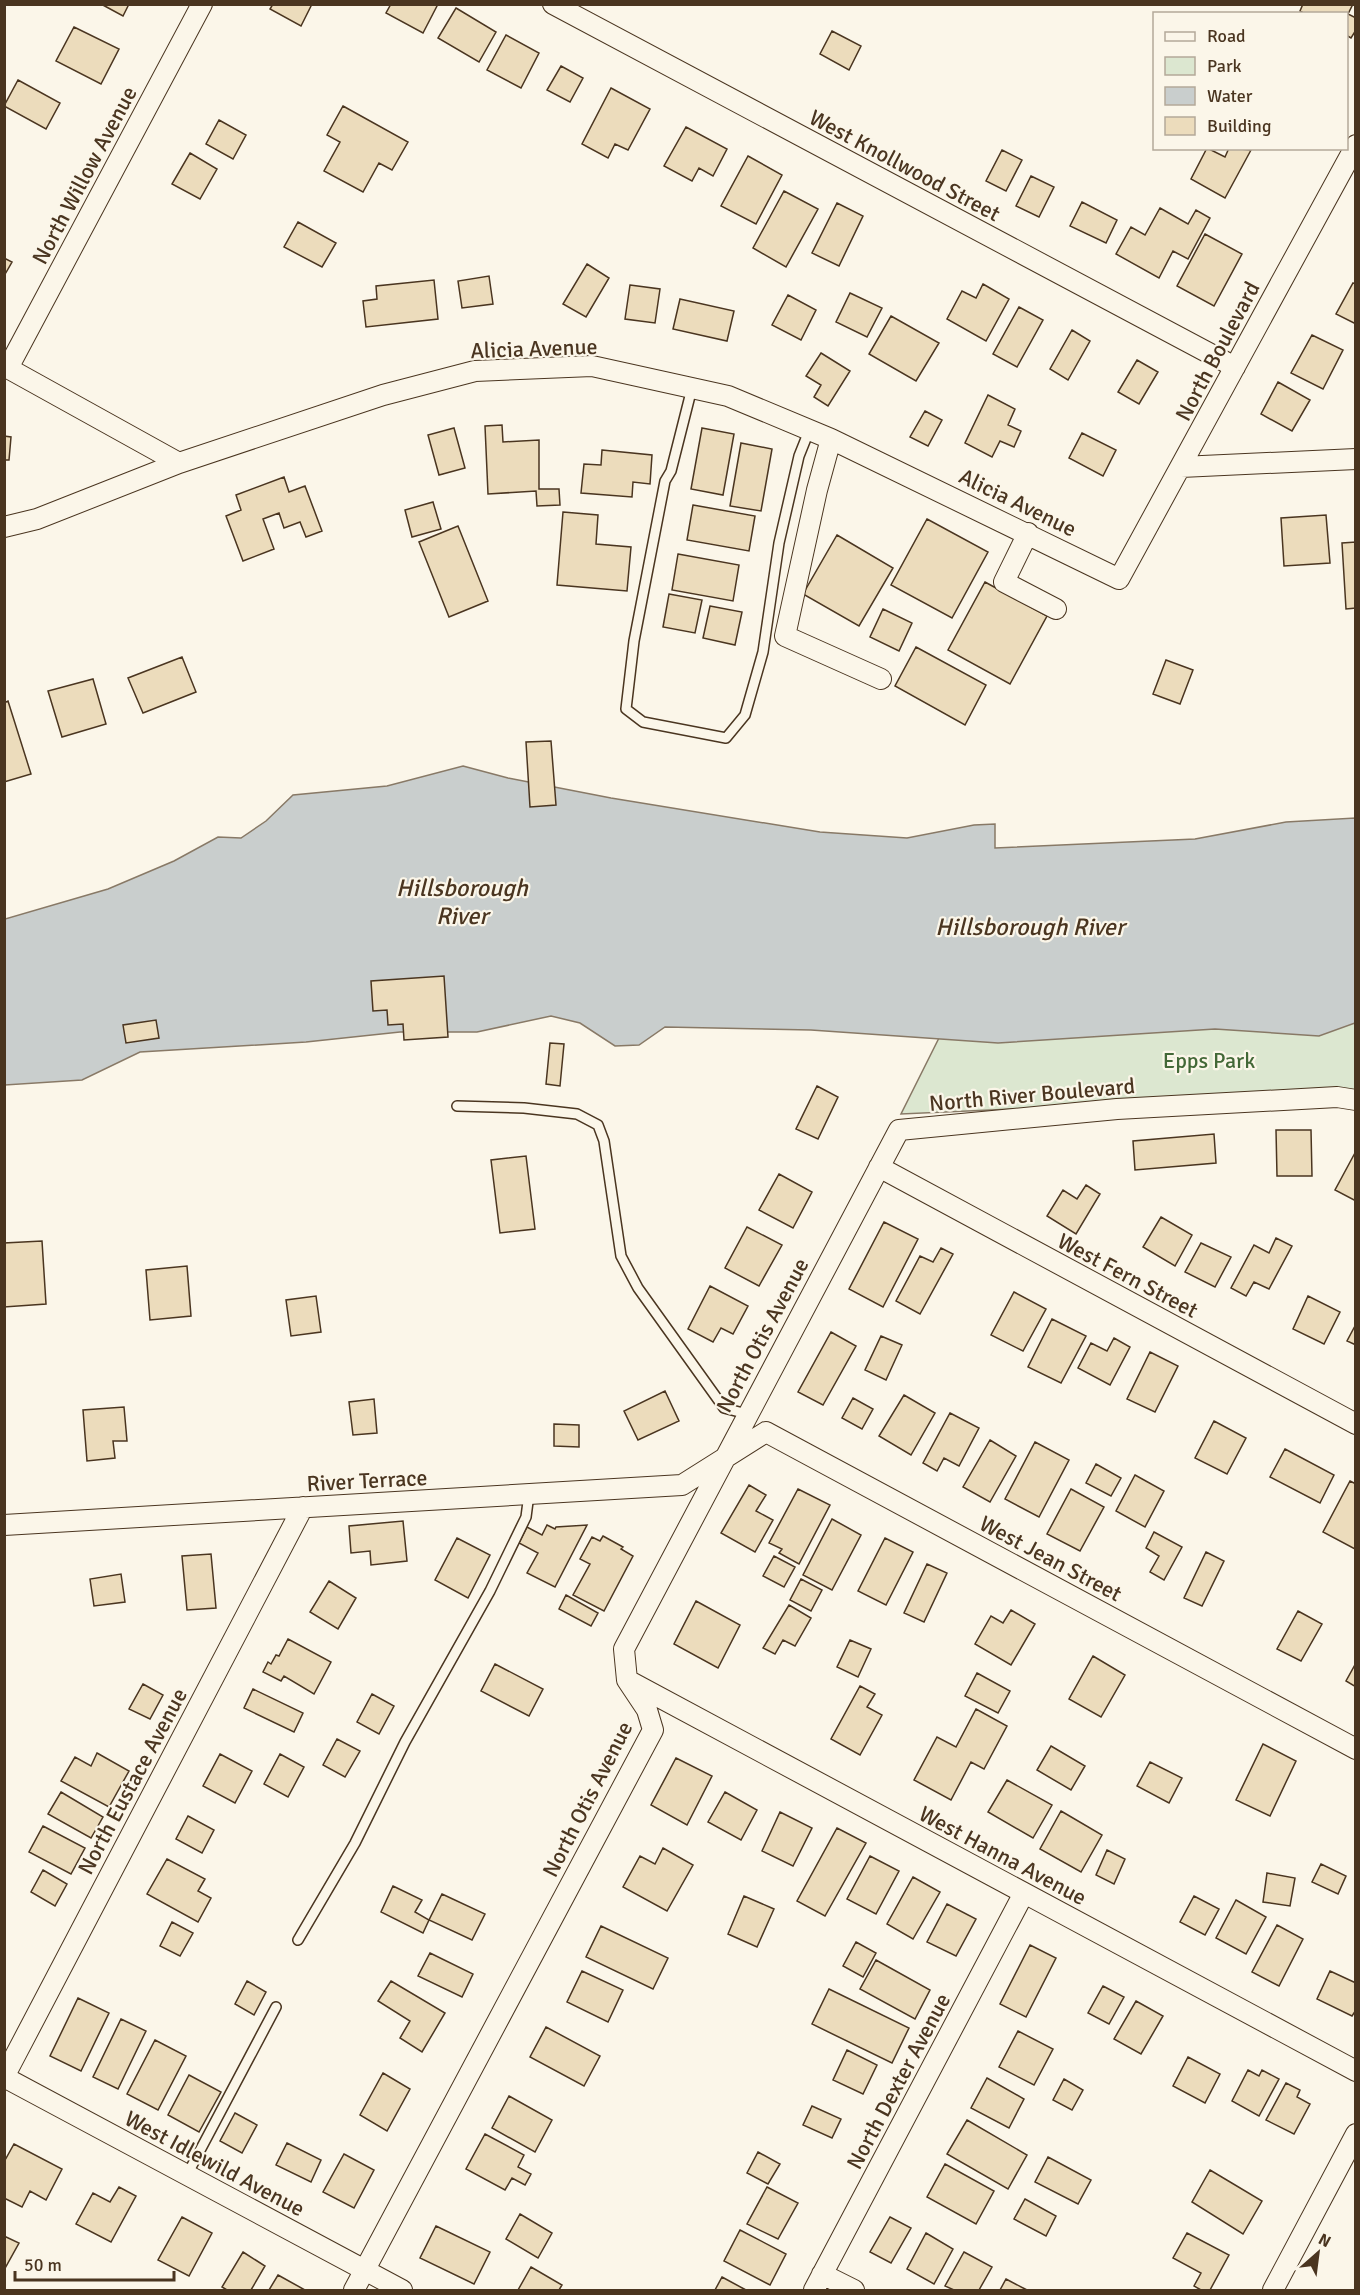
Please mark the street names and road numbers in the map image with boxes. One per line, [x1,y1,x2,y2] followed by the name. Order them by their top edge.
[26,82,143,269] street label: North Willow Avenue
[805,104,1005,227] street label: West Knollwood Street
[1169,277,1265,426] street label: North Boulevard
[470,333,598,364] street label: Alicia Avenue
[955,462,1081,542] street label: Alicia Avenue
[928,1072,1136,1117] street label: North River Boulevard
[1053,1227,1203,1324] street label: West Fern Street
[710,1253,815,1417] street label: North Otis Avenue
[306,1464,428,1497] street label: River Terrace
[975,1510,1127,1607] street label: West Jean Street
[72,1684,193,1879] street label: North Eustace Avenue
[537,1717,638,1882] street label: North Otis Avenue
[914,1800,1091,1911] street label: West Hanna Avenue
[841,1989,956,2174] street label: North Dexter Avenue
[120,2105,309,2222] street label: West Idlewild Avenue

